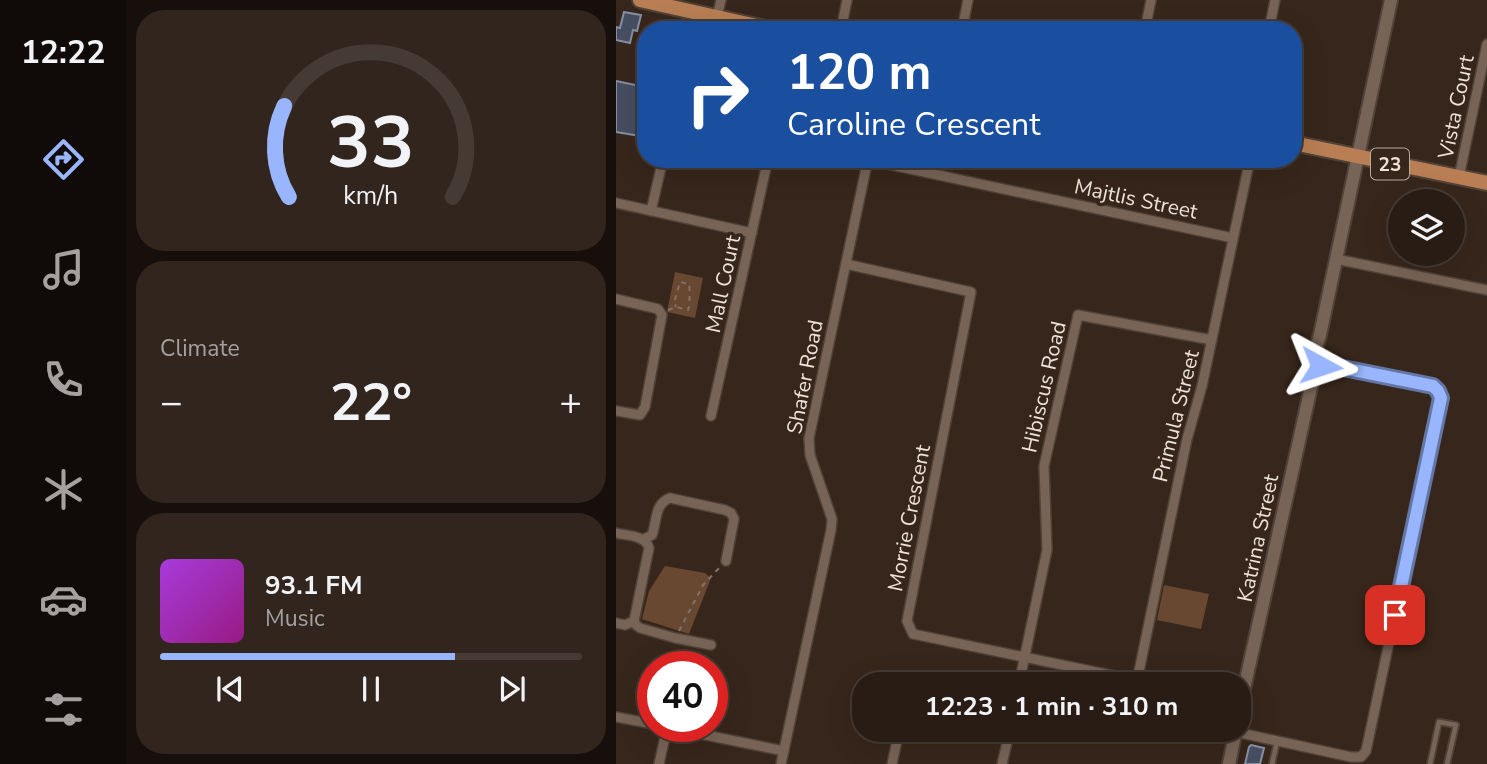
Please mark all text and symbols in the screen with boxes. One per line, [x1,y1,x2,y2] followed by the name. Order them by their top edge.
[21,31,105,74] text: 12:22
[787,39,931,106] text: 120 m
[672,49,763,140] icon: right
[1431,52,1481,162] street label: Vista Court
[327,93,415,193] text: 33
[787,103,1040,146] text: Caroline Crescent
[39,135,88,184] icon: directions
[1371,148,1409,180] road number: 23
[1072,172,1201,226] street label: Majtlis Street
[343,178,399,212] text: km/h
[1388,189,1465,266] map controls
[1388,189,1465,266] button: layers
[699,232,747,335] street label: Mall Court
[39,245,88,294] icon: music
[780,318,830,436] street label: Shafer Road
[1015,319,1073,455] street label: Hibiscus Road
[1284,329,1358,403] position arrow
[160,333,240,364] text: Climate
[1146,346,1206,485] street label: Primula Street
[39,355,88,404] icon: phone
[330,367,412,438] text: 22°
[160,377,183,428] text: −
[559,377,582,428] text: +
[881,442,937,594] street label: Morrie Crescent
[39,465,88,514] icon: climate
[1231,471,1285,604] street label: Katrina Street
[265,568,362,603] text: 93.1 FM
[39,575,88,624] icon: car
[1365,585,1425,645] pin
[1376,596,1414,634] icon: arrive
[265,603,325,634] text: Music
[637,651,728,742] speed limit sign: 40
[211,670,249,708] icon: previous
[352,670,390,708] icon: pause
[493,670,531,708] icon: next
[39,685,88,734] icon: filters
[925,689,1178,724] text: 12:23 · 1 min · 310 m

